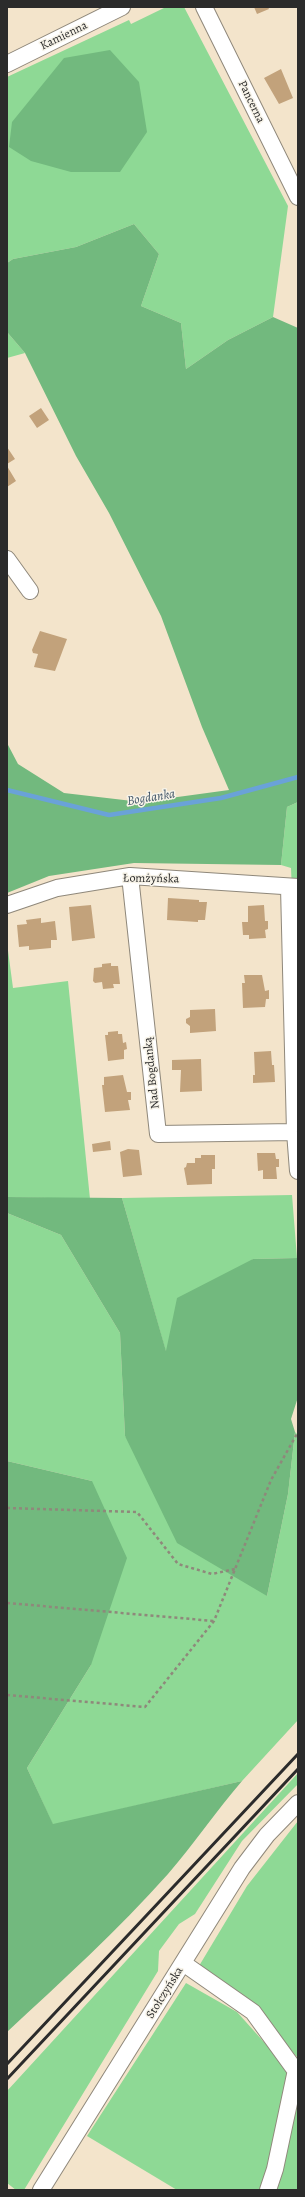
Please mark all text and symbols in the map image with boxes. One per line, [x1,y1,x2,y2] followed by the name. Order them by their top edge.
[38,18,90,54] street label: Kamienna
[235,78,267,126] street label: Pancerna
[126,787,176,809] water label: Bogdanka
[123,871,179,887] street label: Łomżyńska
[141,1037,163,1109] street label: Nad Bogdanką
[143,1964,187,2022] street label: Stołczyńska

